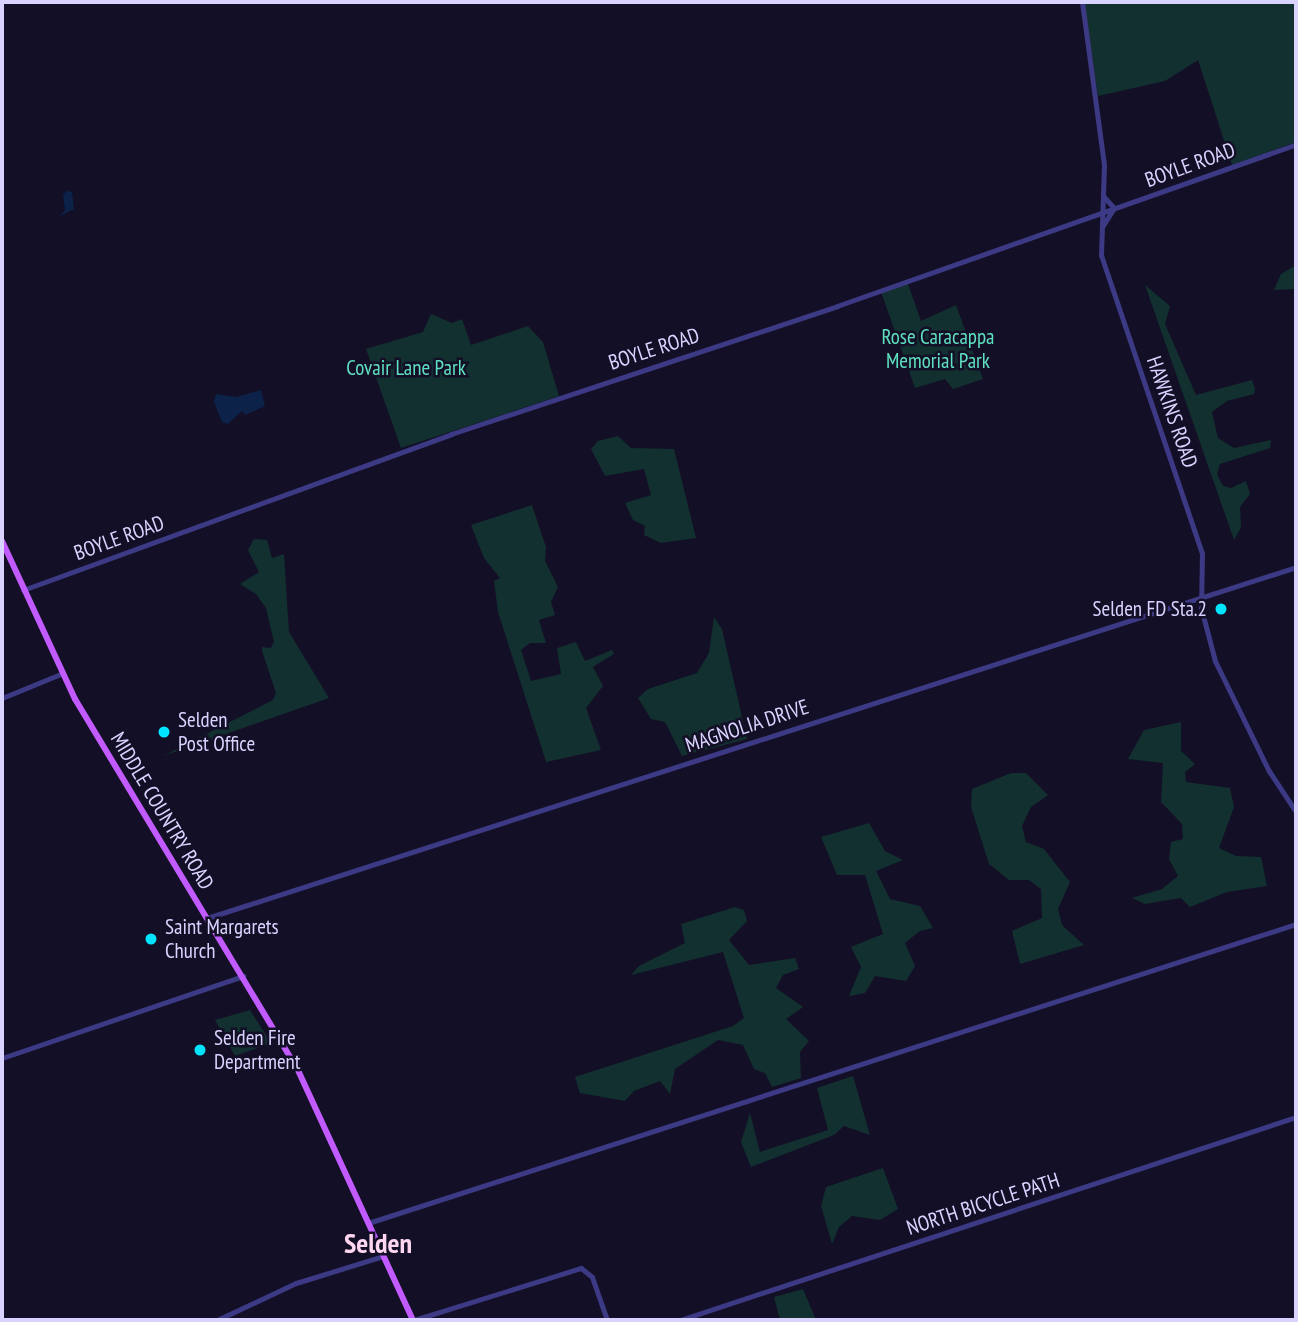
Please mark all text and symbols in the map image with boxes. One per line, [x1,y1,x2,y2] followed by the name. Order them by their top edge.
[1142,137,1238,193] street label: BOYLE ROAD
[605,322,703,376] street label: BOYLE ROAD
[881,324,995,374] park label: Rose Caracappa Memorial Park
[1141,353,1203,471] street label: HAWKINS ROAD
[346,355,466,381] park label: Covair Lane Park
[71,510,167,566] street label: BOYLE ROAD
[1093,596,1207,622] place label: Selden FD Sta.2
[1213,601,1229,617] marker: Selden FD Sta.2
[682,694,812,758] street label: MAGNOLIA DRIVE
[178,707,255,757] place label: Selden Post Office
[156,724,172,740] marker: Selden Post Office
[105,728,219,894] street label: MIDDLE COUNTRY ROAD
[165,914,279,964] place label: Saint Margarets Church
[143,931,159,947] marker: Saint Margarets Church
[214,1025,301,1075] place label: Selden Fire Department
[192,1042,208,1058] marker: Selden Fire Department
[903,1167,1063,1241] street label: NORTH BICYCLE PATH
[344,1226,412,1260] district label: Selden

